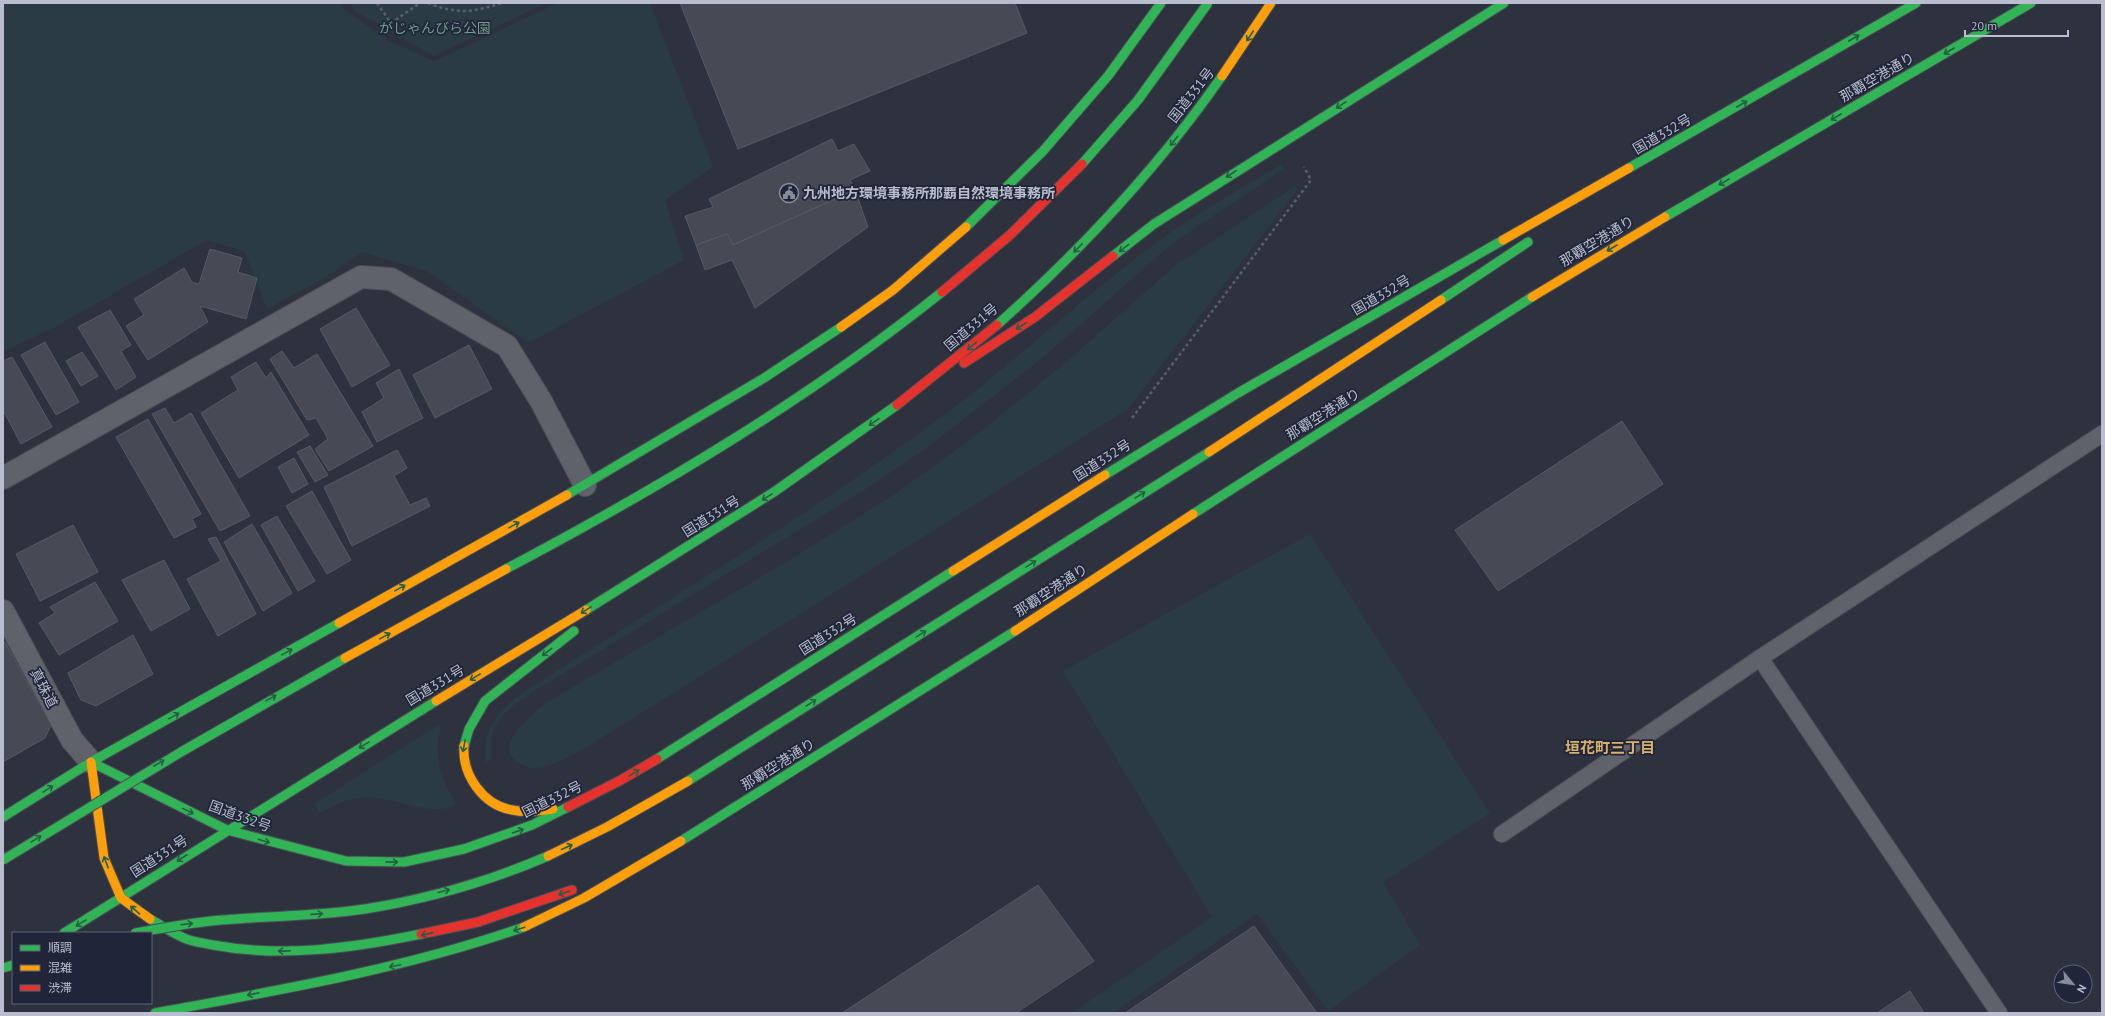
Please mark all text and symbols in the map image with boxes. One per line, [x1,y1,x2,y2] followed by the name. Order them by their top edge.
[1965,12,2068,38] scale bar
[1971,18,1997,33] text: 20 m
[379,19,491,37] park label: がじゃんびら公園
[1246,30,1254,41] one-way arrow
[1848,34,1860,42] one-way arrow
[1944,47,1955,55] one-way arrow
[1836,48,1918,106] street label: 那覇空港通り
[1164,64,1218,126] street label: 国道331号
[1736,99,1748,107] one-way arrow
[1335,101,1347,109] one-way arrow
[1629,110,1695,158] street label: 国道332号
[1830,113,1842,121] one-way arrow
[1169,135,1178,146] one-way arrow
[1225,171,1237,179] one-way arrow
[1718,179,1730,187] one-way arrow
[778,182,800,204] public building icon: 九州地方環境事務所那覇自然環境事務所
[803,184,1055,202] place label: 九州地方環境事務所那覇自然環境事務所
[1556,212,1638,270] street label: 那覇空港通り
[1073,243,1083,253] one-way arrow
[1119,243,1130,252] one-way arrow
[1606,245,1618,253] one-way arrow
[1348,271,1414,319] street label: 国道332号
[940,299,1002,355] street label: 国道331号
[1015,322,1026,330] one-way arrow
[967,341,977,350] one-way arrow
[1283,384,1363,444] street label: 那覇空港通り
[869,418,880,427] one-way arrow
[1070,435,1134,485] street label: 国道332号
[1135,490,1146,499] one-way arrow
[679,491,743,541] street label: 国道331号
[761,493,773,501] one-way arrow
[508,520,520,528] one-way arrow
[1011,560,1091,620] street label: 那覇空港通り
[1025,560,1037,568] one-way arrow
[394,584,406,592] one-way arrow
[581,606,592,614] one-way arrow
[796,609,860,659] street label: 国道332号
[915,630,926,638] one-way arrow
[379,631,391,639] one-way arrow
[281,648,293,655] one-way arrow
[542,648,553,656] one-way arrow
[403,661,467,709] street label: 国道331号
[26,665,62,711] street label: 真珠道
[469,674,481,682] one-way arrow
[265,694,277,702] one-way arrow
[805,699,817,707] one-way arrow
[168,711,180,719] one-way arrow
[738,734,818,794] street label: 那覇空港通り
[1565,738,1655,757] district label: 垣花町三丁目
[460,740,468,753] one-way arrow
[359,741,370,749] one-way arrow
[152,759,164,767] one-way arrow
[628,769,639,777] one-way arrow
[519,777,585,821] street label: 国道332号
[42,784,54,792] one-way arrow
[206,796,274,836] street label: 国道332号
[182,808,194,815] one-way arrow
[511,826,523,834] one-way arrow
[127,831,191,881] street label: 国道331号
[30,835,41,843] one-way arrow
[258,838,271,845] one-way arrow
[560,843,572,850] one-way arrow
[177,854,188,863] one-way arrow
[102,855,109,868] one-way arrow
[385,858,398,865] one-way arrow
[438,887,451,894] one-way arrow
[558,890,571,897] one-way arrow
[130,905,140,914] one-way arrow
[310,910,323,917] one-way arrow
[75,919,87,927] one-way arrow
[180,920,193,928] one-way arrow
[513,925,525,933] one-way arrow
[420,931,433,939] one-way arrow
[12,932,152,1004] legend
[48,940,72,955] text: 順調
[278,947,291,955] one-way arrow
[48,960,72,975] text: 混雑
[388,962,401,970] one-way arrow
[2053,964,2093,1004] north arrow
[48,980,72,995] text: 渋滞
[2074,982,2090,995] text: N
[247,990,260,998] one-way arrow

